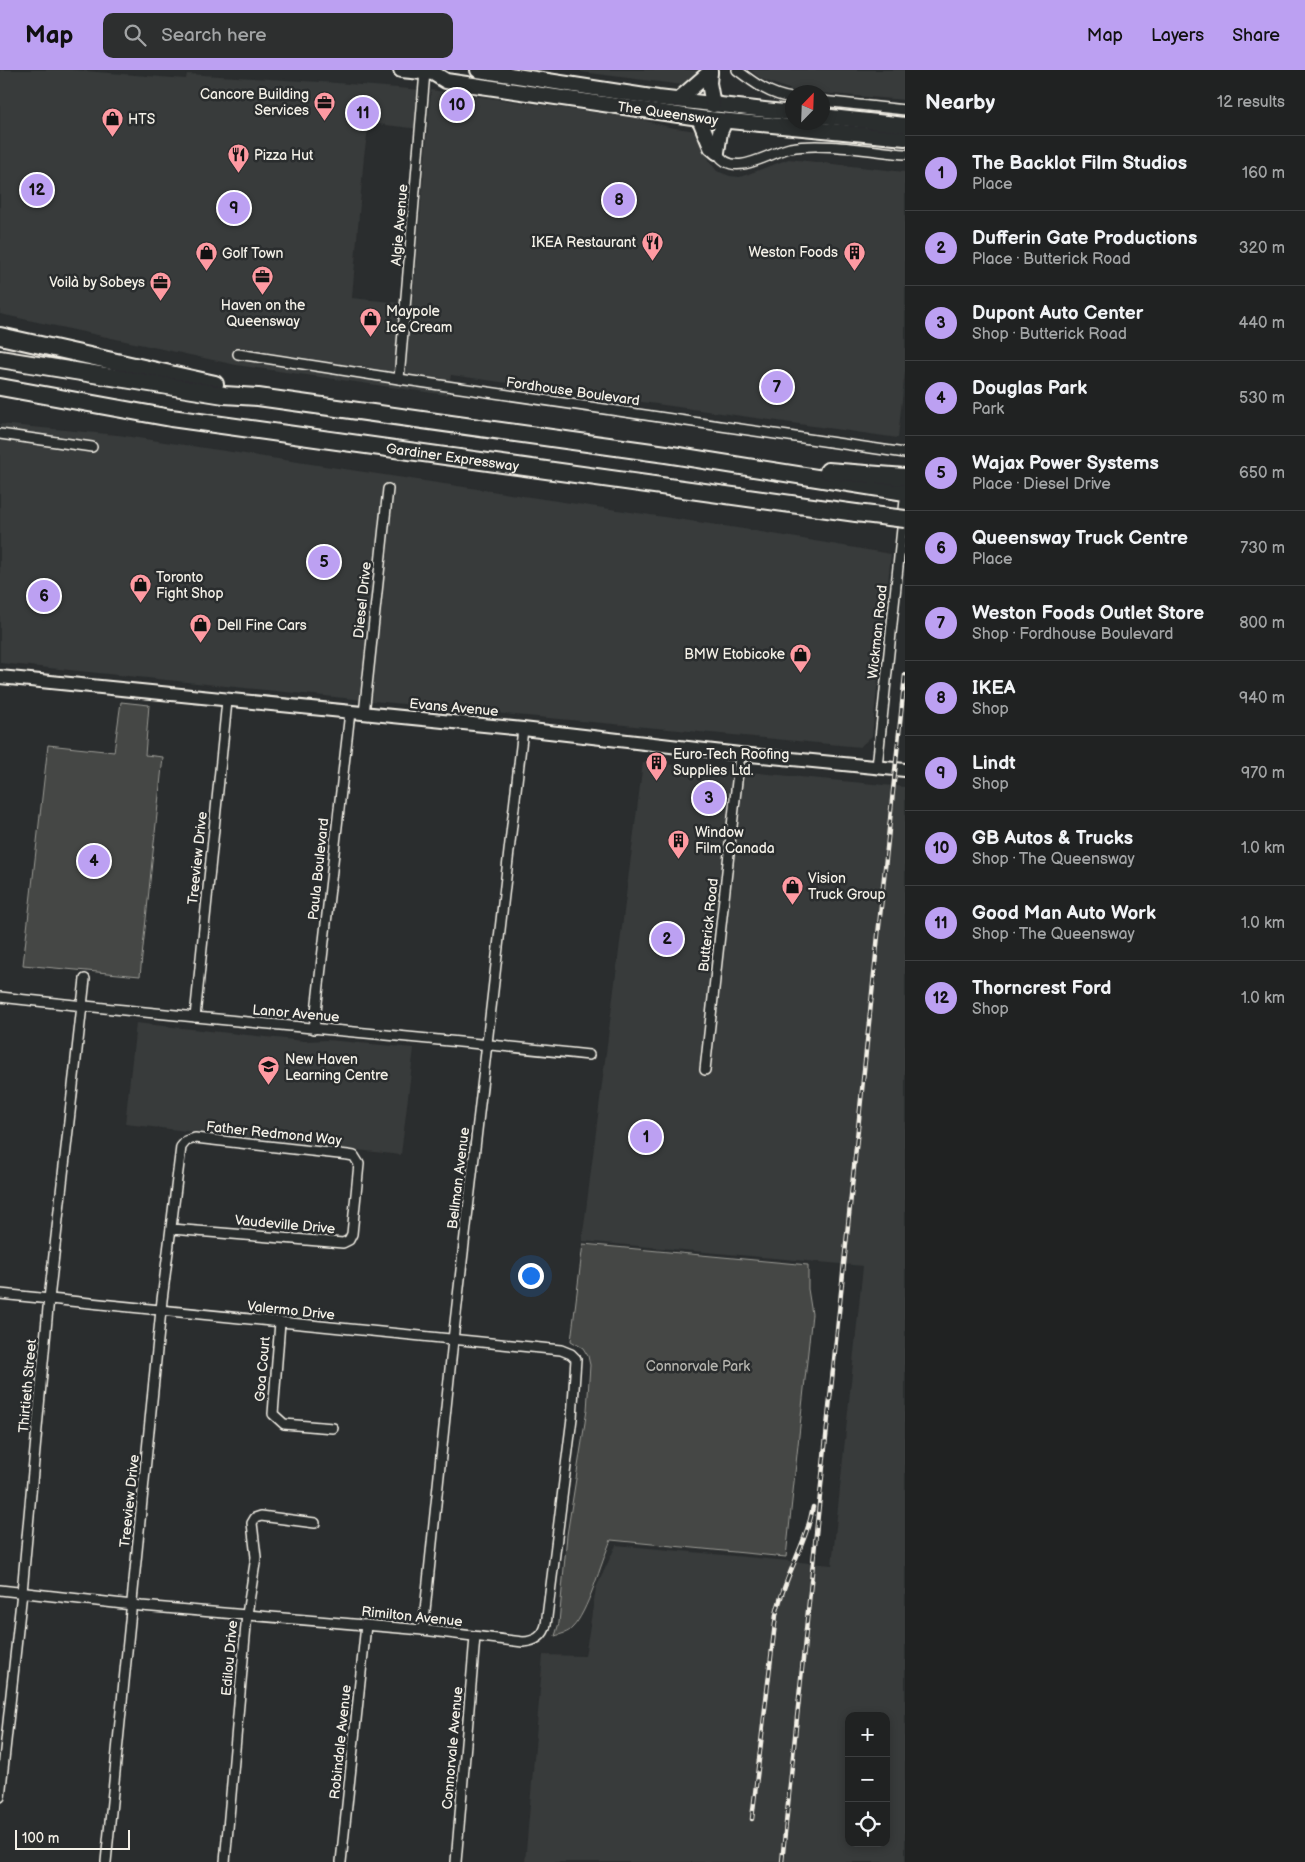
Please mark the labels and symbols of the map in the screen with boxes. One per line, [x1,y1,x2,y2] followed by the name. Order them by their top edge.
[785,85,830,130] north arrow
[200,86,309,119] place label: Cancore Building Services
[441,86,473,124] pin: 10
[313,90,337,121] office icon: Cancore Building Services
[347,94,379,132] pin: 11
[616,98,720,129] street label: The Queensway
[100,107,124,138] shop icon: HTS
[128,111,155,128] place label: HTS
[226,143,250,174] restaurant icon: Pizza Hut
[254,147,314,164] place label: Pizza Hut
[21,171,53,209] pin: 12
[603,181,635,219] pin: 8
[387,183,412,267] street label: Algie Avenue
[218,189,250,227] pin: 9
[640,230,664,261] restaurant icon: IKEA Restaurant
[531,234,637,251] place label: IKEA Restaurant
[842,240,866,271] building icon: Weston Foods
[194,241,218,272] shop icon: Golf Town
[749,244,838,261] place label: Weston Foods
[222,245,283,262] place label: Golf Town
[251,265,275,296] office icon: Haven on the Queensway
[149,270,173,301] office icon: Voilà by Sobeys
[49,274,145,291] place label: Voilà by Sobeys
[221,297,305,330] place label: Haven on the Queensway
[386,303,452,336] place label: Maypole Ice Cream
[358,307,382,338] shop icon: Maypole Ice Cream
[761,368,793,406] pin: 7
[505,374,641,409] street label: Fordhouse Boulevard
[385,440,521,475] street label: Gardiner Expressway
[308,543,340,581] pin: 5
[350,561,375,639] street label: Diesel Drive
[156,569,224,602] place label: Toronto Fight Shop
[128,573,152,604] shop icon: Toronto Fight Shop
[28,577,60,615] pin: 6
[864,584,891,680] street label: Wickman Road
[189,613,213,644] shop icon: Dell Fine Cars
[217,617,307,634] place label: Dell Fine Cars
[789,642,813,673] shop icon: BMW Etobicoke
[684,646,785,663] place label: BMW Etobicoke
[409,695,499,720] street label: Evans Avenue
[673,746,789,779] place label: Euro-Tech Roofing Supplies Ltd.
[645,750,669,781] building icon: Euro-Tech Roofing Supplies Ltd.
[693,779,725,817] pin: 3
[184,811,211,905] street label: Treeview Drive
[305,817,332,921] street label: Paula Boulevard
[695,824,775,857] place label: Window Film Canada
[667,828,691,859] building icon: Window Film Canada
[78,842,110,880] pin: 4
[808,870,886,903] place label: Vision Truck Group
[780,874,804,905] shop icon: Vision Truck Group
[695,877,722,973] street label: Butterick Road
[651,920,683,958] pin: 2
[252,1001,340,1026] street label: Lanor Avenue
[285,1051,388,1084] place label: New Haven Learning Centre
[257,1055,281,1086] school or university icon: New Haven Learning Centre
[205,1118,343,1149] street label: Father Redmond Way
[630,1118,662,1156] pin: 1
[444,1126,473,1230] street label: Bellman Avenue
[234,1212,336,1237] street label: Vaudeville Drive
[518,1263,544,1289] your location
[246,1297,336,1324] street label: Valermo Drive
[251,1335,274,1402] street label: Goa Court
[15,1338,40,1434] street label: Thirtieth Street
[646,1358,750,1375] park label: Connorvale Park
[116,1454,143,1548] street label: Treeview Drive
[360,1603,463,1630] street label: Rimilton Avenue
[218,1620,241,1697] street label: Edilou Drive
[326,1684,355,1800] street label: Robindale Avenue
[439,1686,466,1810] street label: Connorvale Avenue
[15,1827,130,1850] scale bar

